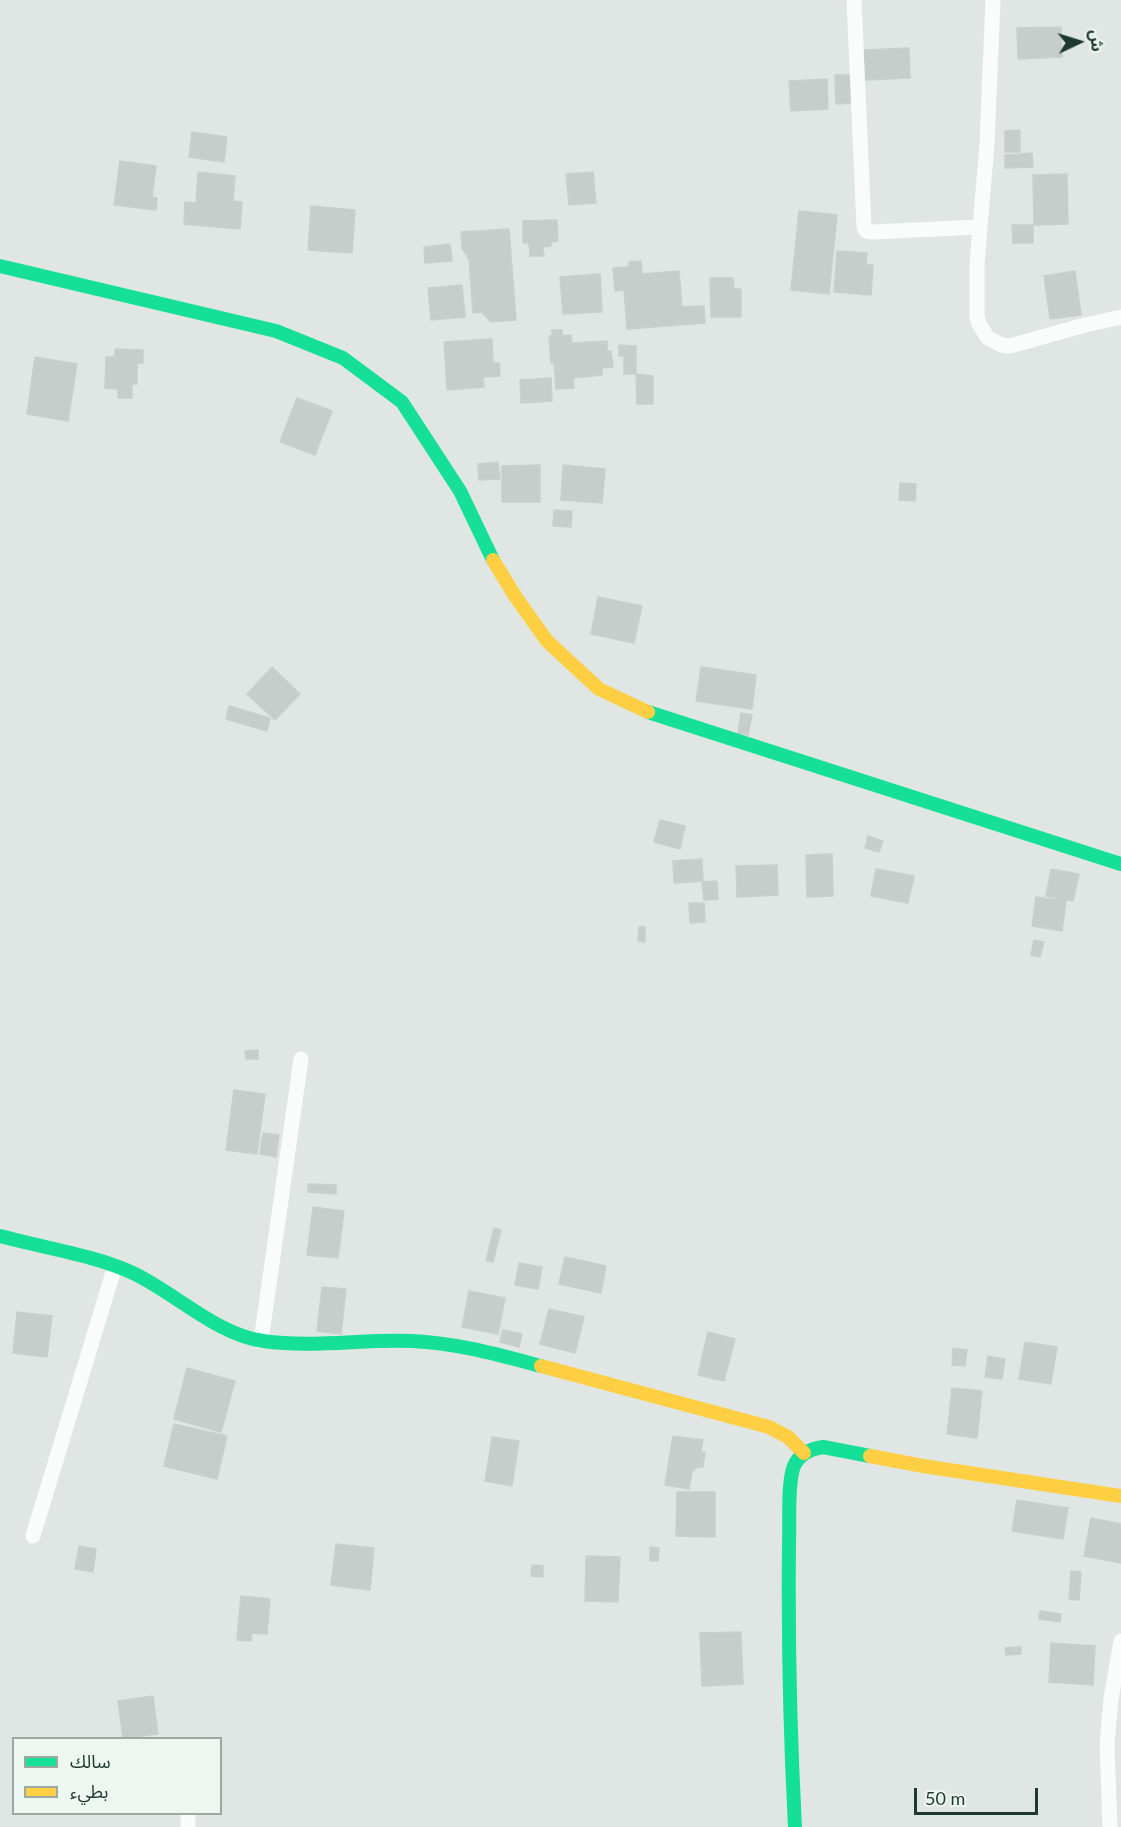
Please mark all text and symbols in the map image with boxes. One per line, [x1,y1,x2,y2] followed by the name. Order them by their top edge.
[1049,12,1109,72] north arrow
[1087,29,1108,52] text: ش
[12,1737,222,1815] legend
[70,1750,111,1772] text: سالك
[917,1776,1042,1814] scale bar
[70,1780,108,1802] text: بطيء
[925,1787,965,1809] text: 50 m

